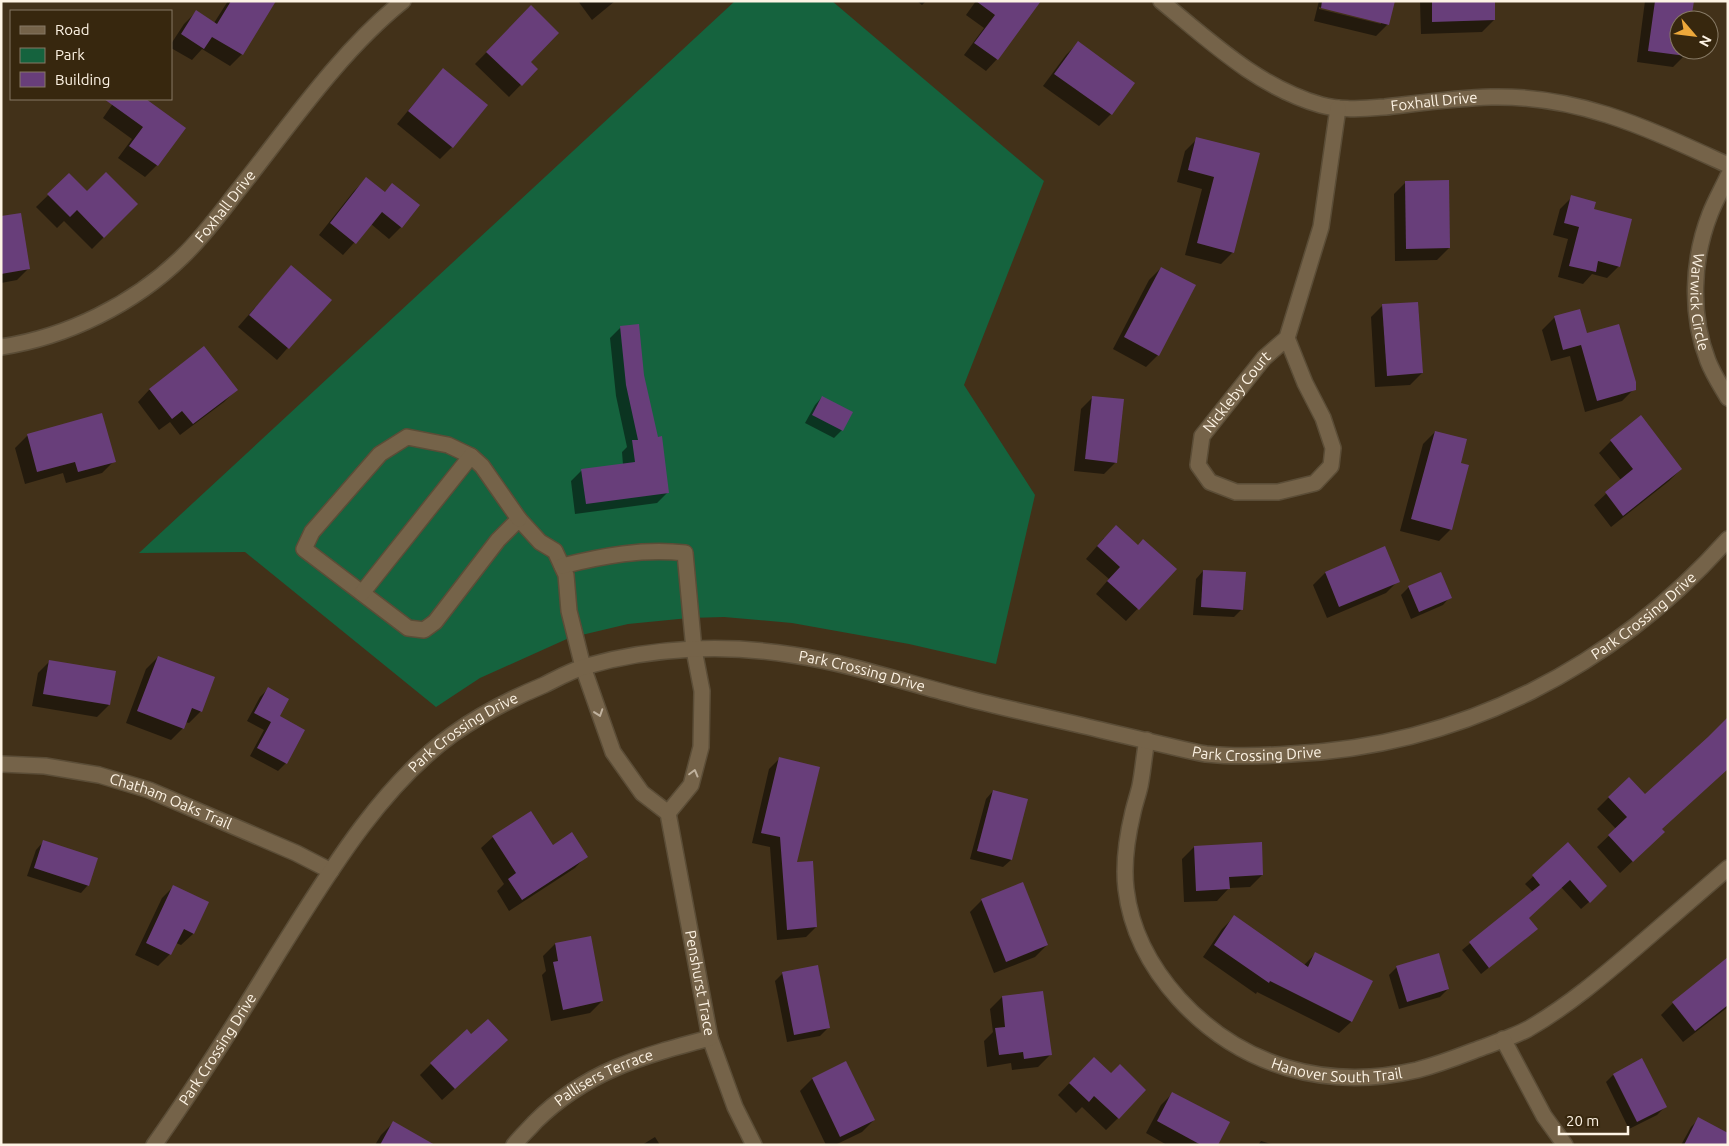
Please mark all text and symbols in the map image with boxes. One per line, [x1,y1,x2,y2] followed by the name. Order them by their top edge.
[10,10,172,100] legend
[1669,10,1719,60] north arrow
[55,21,90,38] text: Road
[1696,33,1715,49] text: N
[55,46,85,63] text: Park
[55,71,110,88] text: Building
[1390,89,1478,114] street label: Foxhall Drive
[191,167,259,246] street label: Foxhall Drive
[1687,252,1713,353] street label: Warwick Circle
[1199,347,1274,436] street label: Nickleby Court
[1588,568,1699,663] street label: Park Crossing Drive
[797,647,927,695] street label: Park Crossing Drive
[405,689,520,776] street label: Park Crossing Drive
[593,708,603,717] one-way arrow
[1191,743,1322,764] street label: Park Crossing Drive
[688,768,699,777] one-way arrow
[108,770,234,832] street label: Chatham Oaks Trail
[682,929,718,1037] street label: Penshurst Trace
[175,990,260,1108] street label: Park Crossing Drive
[551,1046,655,1109] street label: Pallisers Terrace
[1269,1054,1404,1085] street label: Hanover South Trail
[1559,1104,1628,1136] scale bar
[1566,1112,1599,1129] text: 20 m

